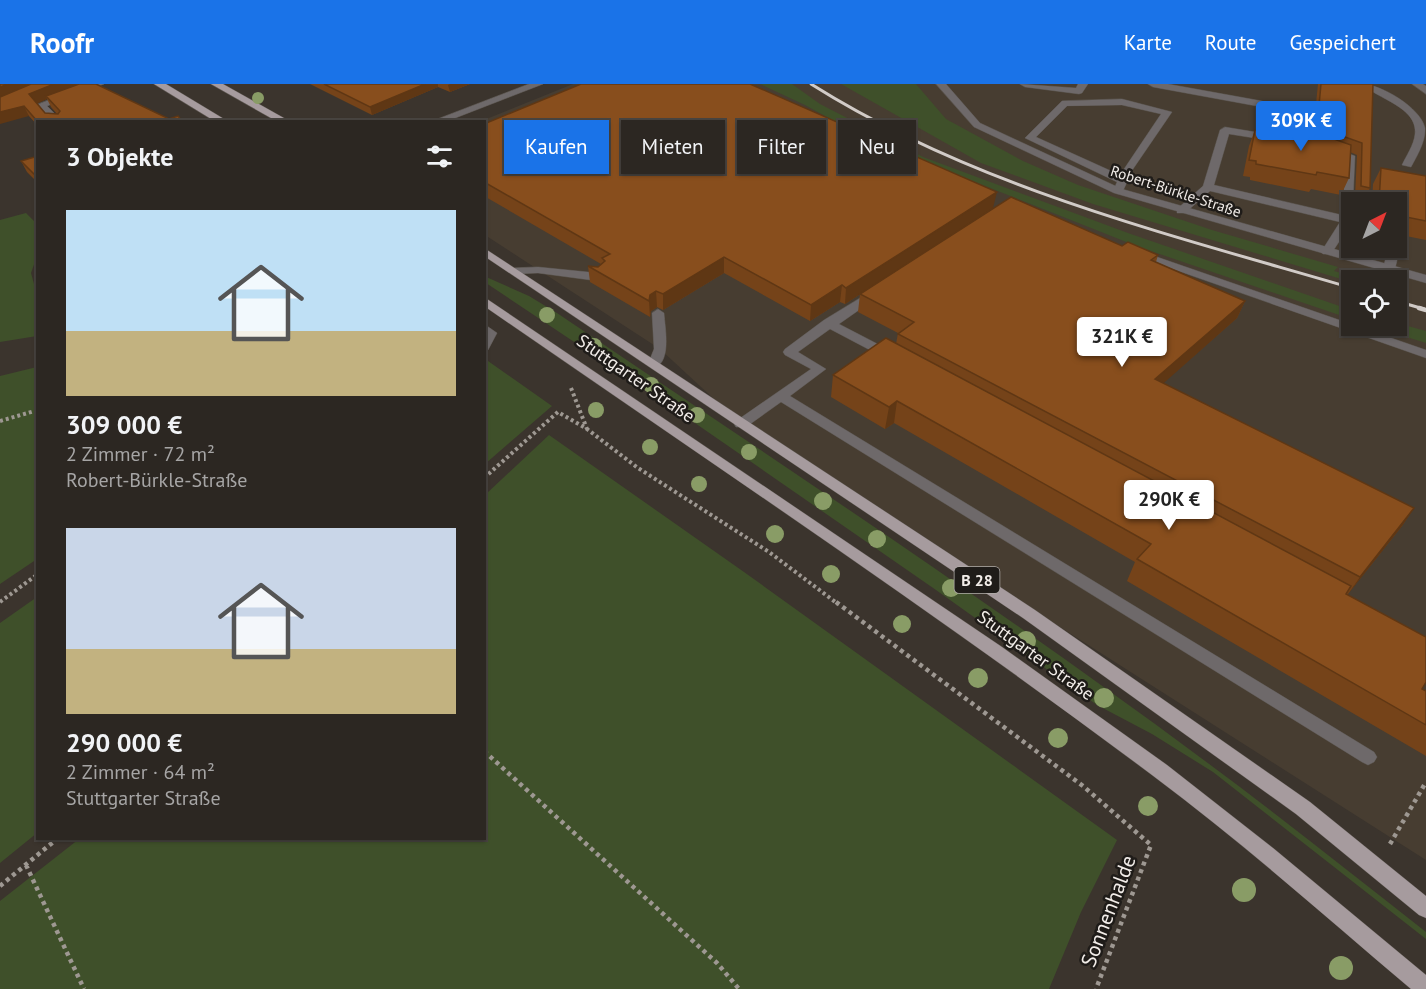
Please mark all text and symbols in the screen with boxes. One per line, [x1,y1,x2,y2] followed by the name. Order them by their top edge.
[30,24,94,61] text: Roofr
[1124,29,1172,56] text: Karte
[1205,29,1256,56] text: Route
[1289,29,1396,56] text: Gespeichert
[1252,101,1350,152] pin: 309K €
[1270,107,1332,133] text: 309K €
[504,120,609,174] chip: Kaufen
[621,120,725,174] chip: Mieten
[737,120,826,174] chip: Filter
[838,120,916,174] chip: Neu
[66,140,173,173] text: 3 Objekte
[423,140,456,173] icon: filters
[1108,161,1244,221] street label: Robert-Bürkle-Straße
[1341,192,1407,258] north arrow
[1341,192,1407,336] map controls
[207,249,315,357] icon: home
[1341,270,1407,336] button: locate
[1073,317,1171,368] pin: 321K €
[1091,323,1153,349] text: 321K €
[572,329,700,427] street label: Stuttgarter Straße
[66,408,182,441] text: 309 000 €
[66,441,215,467] text: 2 Zimmer · 72 m²
[66,467,248,493] text: Robert-Bürkle-Straße
[1120,480,1218,531] pin: 290K €
[1138,486,1200,512] text: 290K €
[207,567,315,675] icon: home
[954,567,1000,593] road number: B 28
[973,605,1099,705] street label: Stuttgarter Straße
[66,726,182,759] text: 290 000 €
[66,759,215,785] text: 2 Zimmer · 64 m²
[66,785,221,811] text: Stuttgarter Straße
[1074,851,1142,971] street label: Sonnenhalde

